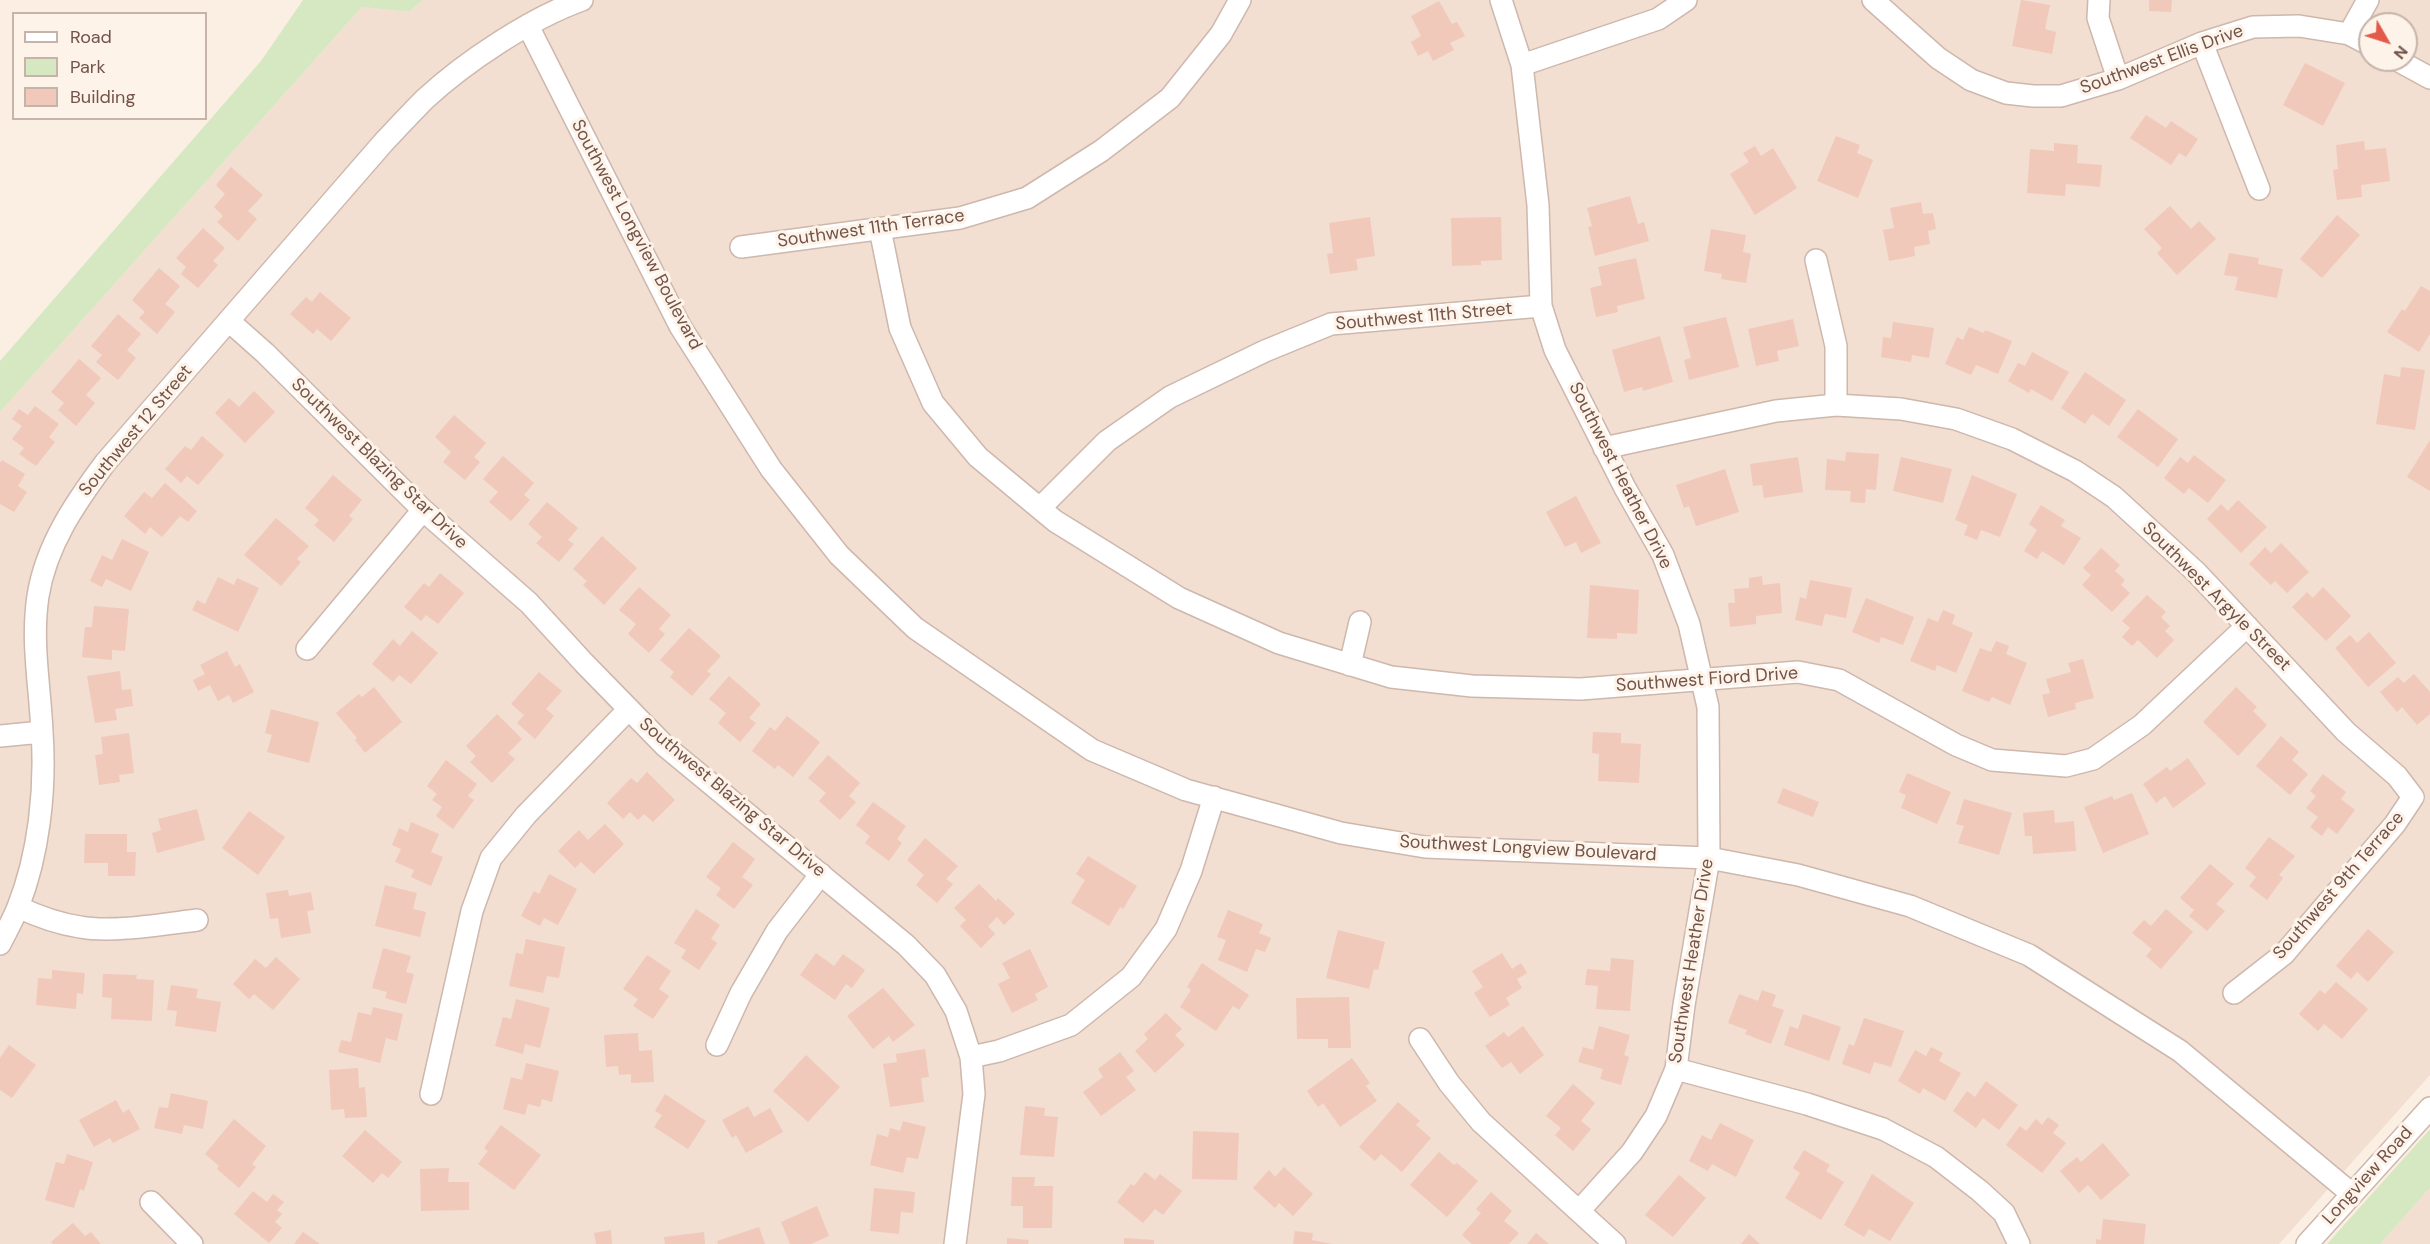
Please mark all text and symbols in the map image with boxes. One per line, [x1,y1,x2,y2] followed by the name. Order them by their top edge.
[12,12,207,120] legend
[2358,12,2418,72] north arrow
[2078,20,2246,100] street label: Southwest Ellis Drive
[70,25,112,49] text: Road
[2389,41,2413,64] text: N
[70,55,106,79] text: Park
[70,85,135,109] text: Building
[566,116,706,354] street label: Southwest Longview Boulevard
[776,205,966,253] street label: Southwest 11th Terrace
[1335,299,1513,335] street label: Southwest 11th Street
[75,361,197,501] street label: Southwest 12 Street
[286,374,472,554] street label: Southwest Blazing Star Drive
[1563,379,1677,573] street label: Southwest Heather Drive
[2137,518,2295,676] street label: Southwest Argyle Street
[1615,663,1799,697] street label: Southwest Fiord Drive
[634,714,830,882] street label: Southwest Blazing Star Drive
[2269,808,2409,964] street label: Southwest 9th Terrace
[1399,831,1657,867] street label: Southwest Longview Boulevard
[1665,857,1719,1065] street label: Southwest Heather Drive
[2318,1123,2418,1229] street label: Longview Road

